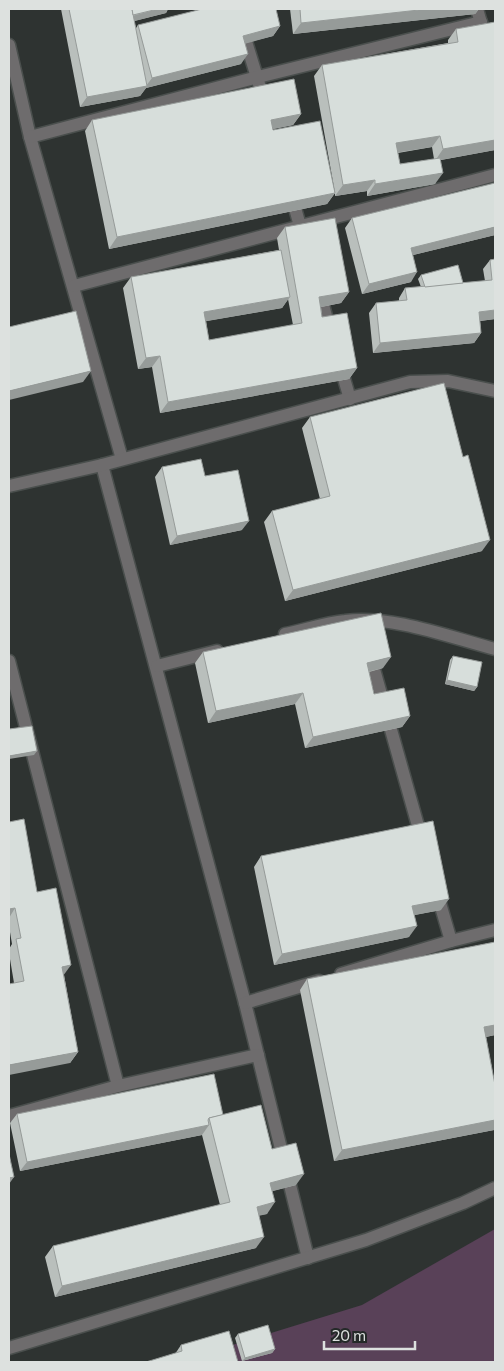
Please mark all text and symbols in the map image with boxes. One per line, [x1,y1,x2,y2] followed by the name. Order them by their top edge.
[324,1318,415,1350] scale bar
[332,1326,366,1344] text: 20 m

